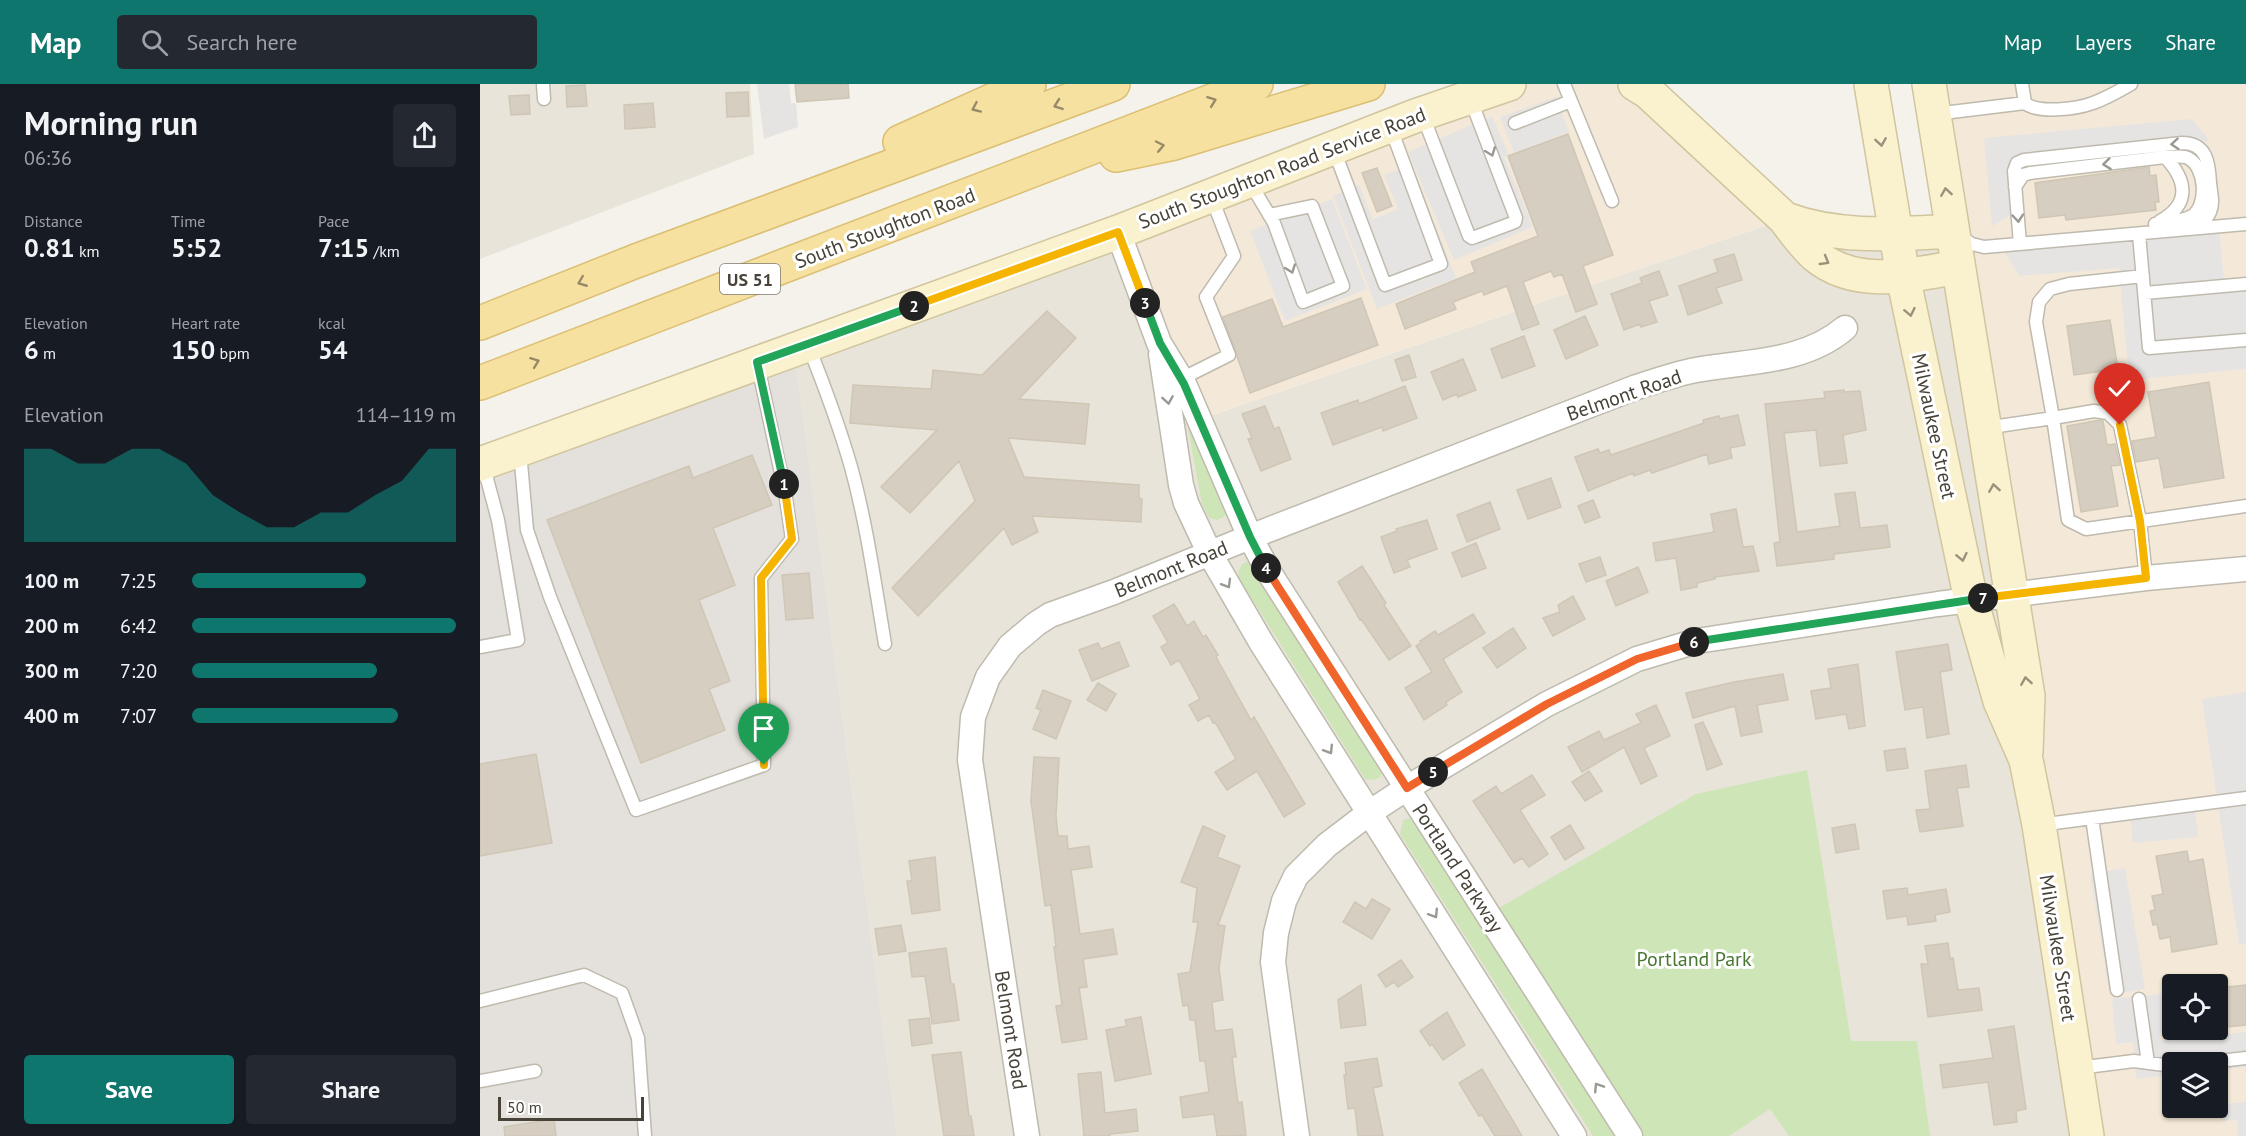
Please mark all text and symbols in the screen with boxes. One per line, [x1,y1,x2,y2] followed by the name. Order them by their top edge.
[117,15,537,69] search box
[30,24,81,61] text: Map
[138,26,171,59] icon: search
[186,28,297,56] text: Search here
[2004,29,2042,56] text: Map
[2075,29,2132,56] text: Layers
[2165,29,2216,56] text: Share
[1206,96,1217,108] one-way arrow
[1053,97,1064,110] one-way arrow
[971,100,982,112] one-way arrow
[24,101,198,144] text: Morning run
[1135,101,1429,235] street label: South Stoughton Road Service Road
[393,104,456,167] button: share
[1874,137,1886,146] one-way arrow
[2171,137,2180,150] one-way arrow
[1154,140,1164,153] one-way arrow
[24,145,72,171] text: 06:36
[1483,146,1496,157] one-way arrow
[2103,157,2112,169] one-way arrow
[791,182,979,274] street label: South Stoughton Road
[1940,187,1952,197] one-way arrow
[24,211,83,231] text: Distance
[171,211,205,231] text: Time
[318,211,349,231] text: Pace
[2011,213,2024,222] one-way arrow
[24,231,75,264] text: 0.81
[171,231,222,264] text: 5:52
[318,231,369,264] text: 7:15
[75,241,100,261] text: km
[369,241,400,261] text: /km
[1819,253,1829,265] one-way arrow
[720,264,780,294] road number: US 51
[1283,264,1296,274] one-way arrow
[577,275,588,287] one-way arrow
[1130,288,1160,318] pin: 3
[899,291,929,321] pin: 2
[1140,293,1150,313] text: 3
[909,296,919,316] text: 2
[1903,307,1916,317] one-way arrow
[24,313,88,333] text: Elevation
[171,313,240,333] text: Heart rate
[318,313,345,333] text: kcal
[24,333,39,366] text: 6
[171,333,215,366] text: 150
[318,333,347,366] text: 54
[39,343,56,363] text: m
[215,343,250,363] text: bpm
[1906,351,1962,501] street label: Milwaukee Street
[529,357,539,370] one-way arrow
[1563,363,1685,427] street label: Belmont Road
[2094,363,2145,425] pin
[2103,372,2136,405] icon: check
[1162,396,1174,405] one-way arrow
[24,402,104,428] text: Elevation
[356,402,456,428] text: 114–119 m
[769,469,799,499] pin: 1
[779,474,789,494] text: 1
[1988,484,2000,493] one-way arrow
[1110,534,1232,604] street label: Belmont Road
[1955,552,1968,562] one-way arrow
[1251,553,1281,583] pin: 4
[1261,558,1271,578] text: 4
[24,568,79,594] text: 100 m
[120,568,157,594] text: 7:25
[1220,578,1231,588] one-way arrow
[1968,583,1998,613] pin: 7
[1978,588,1988,608] text: 7
[24,613,79,639] text: 200 m
[120,613,157,639] text: 6:42
[1679,627,1709,657] pin: 6
[1689,632,1699,652] text: 6
[24,658,79,684] text: 300 m
[120,658,157,684] text: 7:20
[2020,676,2032,685] one-way arrow
[24,703,79,729] text: 400 m
[120,703,157,729] text: 7:07
[738,703,789,765] pin
[747,712,780,745] icon: arrive
[1322,744,1334,754] one-way arrow
[1418,757,1448,787] pin: 5
[1428,762,1438,782] text: 5
[1407,798,1510,938] street label: Portland Parkway
[2034,873,2082,1023] street label: Milwaukee Street
[1427,907,1438,918] one-way arrow
[1637,946,1752,972] park label: Portland Park
[989,969,1033,1091] street label: Belmont Road
[2162,974,2228,1118] map controls
[2162,974,2228,1040] button: locate
[2162,1052,2228,1118] button: layers
[24,1055,234,1124] button: Save
[246,1055,456,1124] button: Share
[1594,1083,1606,1093] one-way arrow
[498,1094,644,1122] scale bar
[507,1097,542,1117] text: 50 m

